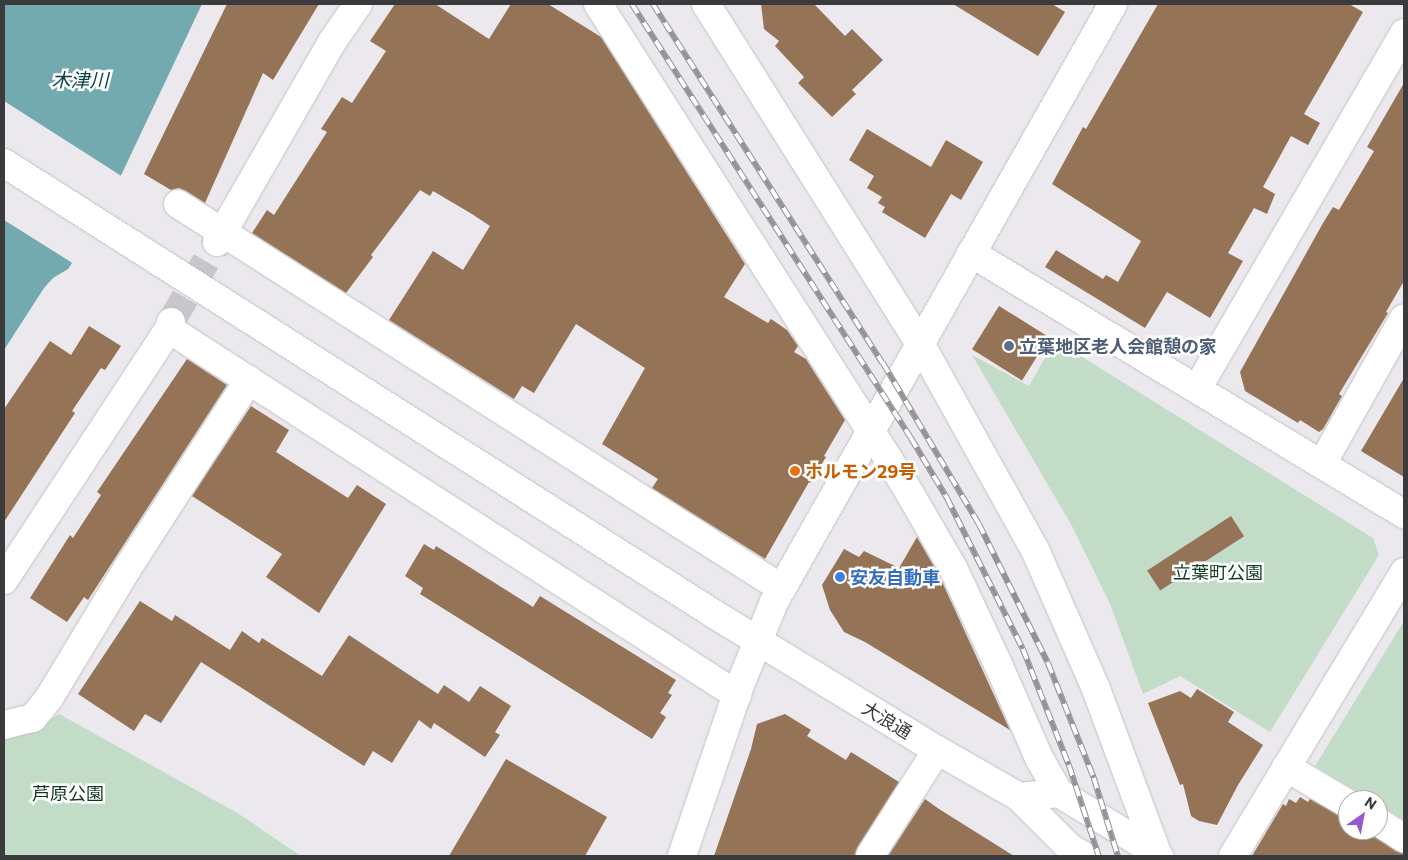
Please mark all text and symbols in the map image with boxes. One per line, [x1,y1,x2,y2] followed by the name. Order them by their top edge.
[52,69,108,91] water label: 木津川
[1019,335,1217,357] place label: 立葉地区老人会館憩の家
[1003,340,1015,352] marker: 立葉地区老人会館憩の家
[805,460,916,482] place label: ホルモン29号
[789,465,801,477] marker: ホルモン29号
[1173,561,1263,583] park label: 立葉町公園
[850,566,940,588] place label: 安友自動車
[834,571,846,583] marker: 安友自動車
[858,697,916,743] street label: 大浪通
[32,782,104,804] park label: 芦原公園
[1338,790,1388,840] north arrow
[1362,793,1380,813] text: N

